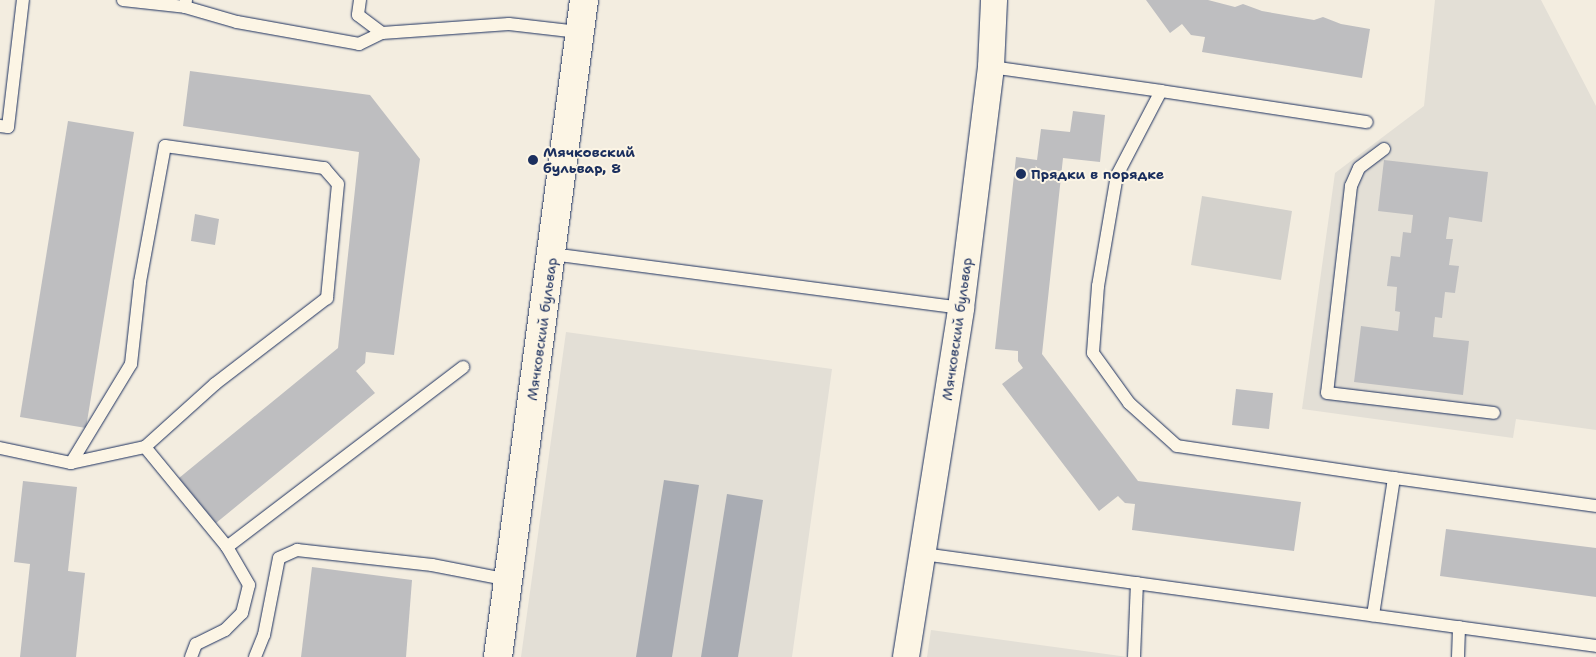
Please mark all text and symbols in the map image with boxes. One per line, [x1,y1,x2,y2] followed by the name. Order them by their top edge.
[543,144,635,176] place label: Мячковский бульвар, 8
[527,154,539,166] marker: Мячковский бульвар, 8
[1031,166,1164,182] place label: Прядки в порядке
[1015,168,1027,180] marker: Прядки в порядке
[524,256,560,402] street label: Мячковский бульвар
[939,256,975,402] street label: Мячковский бульвар

